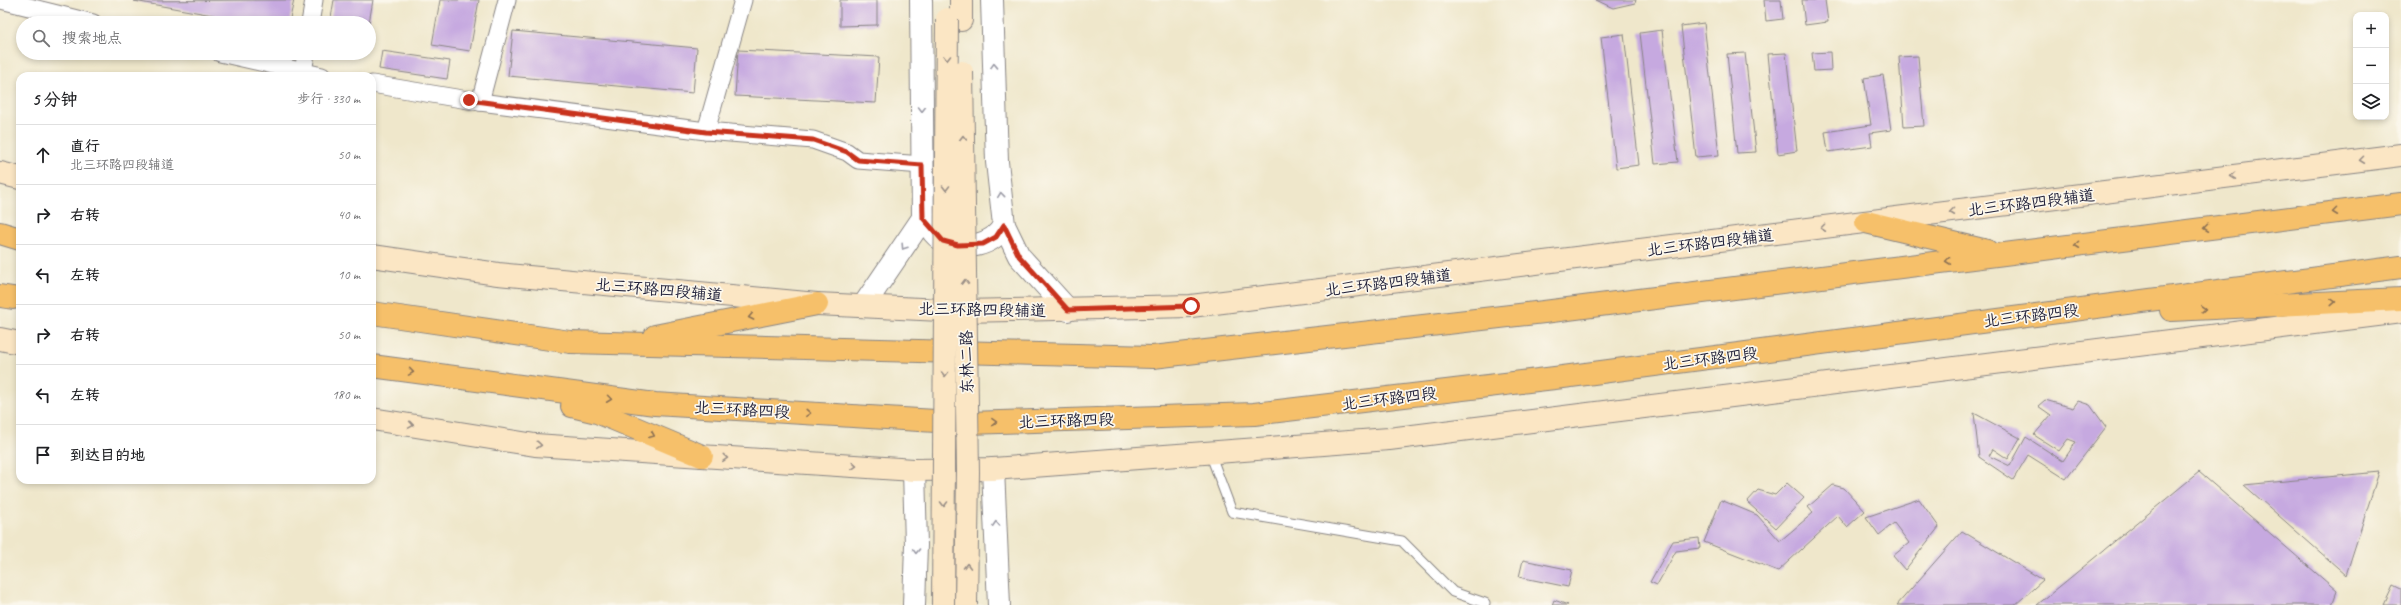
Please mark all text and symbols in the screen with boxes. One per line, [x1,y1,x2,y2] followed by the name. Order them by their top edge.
[2353,12,2389,120] map controls
[2353,12,2389,48] button: +
[16,16,376,60] search box
[30,27,52,49] icon: search
[62,29,122,48] text: 搜索地点
[2353,48,2389,84] button: −
[943,55,951,61] one-way arrow
[990,63,998,69] one-way arrow
[2353,84,2389,120] button: layers
[32,89,78,110] text: 5 分钟
[297,91,360,107] text: 步行 · 330 m
[460,91,478,109] route end
[918,106,926,112] one-way arrow
[959,135,967,141] one-way arrow
[70,137,100,156] text: 直行
[32,144,54,166] icon: ahead
[338,147,360,163] text: 50 m
[2359,155,2365,164] one-way arrow
[70,157,174,173] text: 北三环路四段辅道
[2230,172,2236,181] one-way arrow
[942,185,950,191] one-way arrow
[1966,185,2096,221] street label: 北三环路四段辅道
[997,192,1006,198] one-way arrow
[32,204,54,226] icon: right
[70,206,100,225] text: 右转
[338,207,360,223] text: 40 m
[1948,207,1955,216] one-way arrow
[2331,207,2338,216] one-way arrow
[1819,223,1826,232] one-way arrow
[2202,224,2209,233] one-way arrow
[1645,225,1775,261] street label: 北三环路四段辅道
[2074,240,2080,249] one-way arrow
[902,243,909,250] one-way arrow
[1945,256,1951,265] one-way arrow
[32,264,54,286] icon: left
[1323,265,1453,301] street label: 北三环路四段辅道
[70,266,100,285] text: 左转
[338,267,360,283] text: 10 m
[594,274,724,306] street label: 北三环路四段辅道
[961,279,969,285] one-way arrow
[1182,297,1200,315] route start
[2330,298,2336,306] one-way arrow
[918,299,1046,321] street label: 北三环路四段辅道
[1982,300,2080,332] street label: 北三环路四段
[2200,304,2206,313] one-way arrow
[748,312,755,320] one-way arrow
[32,324,54,346] icon: right
[70,326,100,345] text: 右转
[338,327,360,343] text: 50 m
[956,330,978,394] street label: 东林二路
[1661,343,1759,375] street label: 北三环路四段
[407,367,414,376] one-way arrow
[941,371,949,377] one-way arrow
[1340,383,1438,415] street label: 北三环路四段
[32,384,54,406] icon: left
[70,386,100,405] text: 左转
[332,387,360,403] text: 180 m
[606,394,612,403] one-way arrow
[693,397,790,422] street label: 北三环路四段
[805,409,811,418] one-way arrow
[1018,409,1114,433] street label: 北三环路四段
[991,418,997,426] one-way arrow
[407,421,414,429] one-way arrow
[648,430,656,438] one-way arrow
[536,441,542,450] one-way arrow
[32,444,54,466] icon: arrive
[70,446,145,465] text: 到达目的地
[722,453,728,462] one-way arrow
[851,462,857,471] one-way arrow
[940,501,948,507] one-way arrow
[992,521,1000,527] one-way arrow
[912,548,920,554] one-way arrow
[963,563,971,569] one-way arrow

